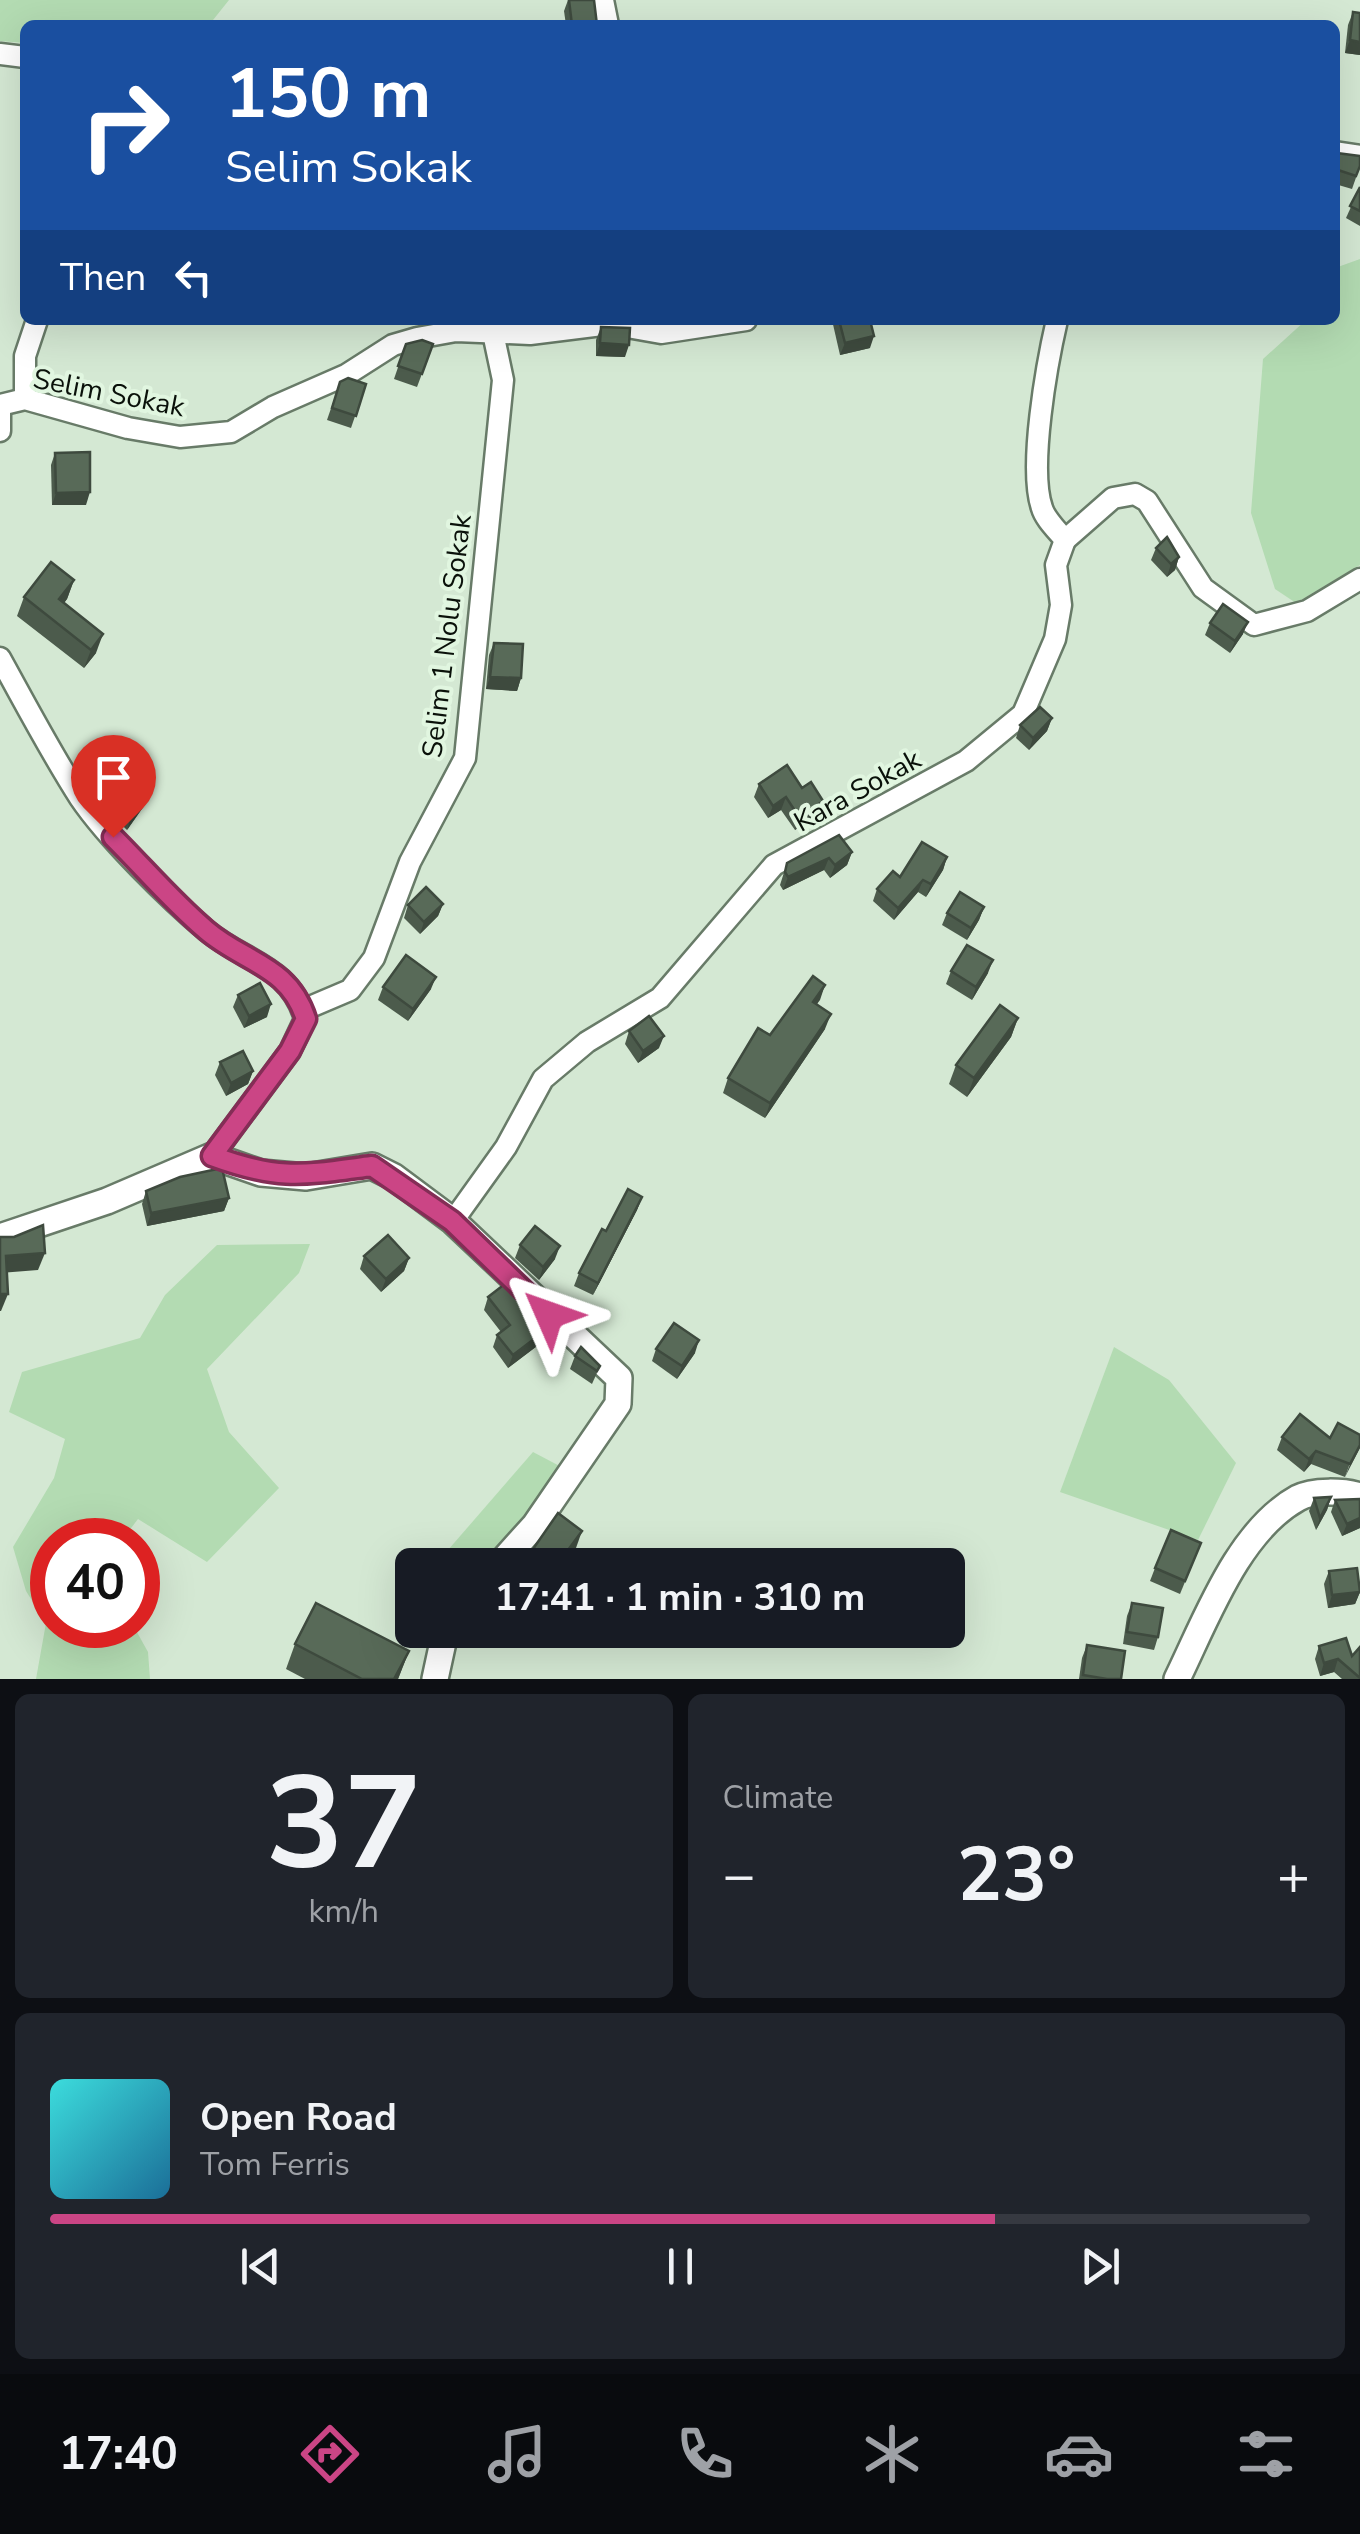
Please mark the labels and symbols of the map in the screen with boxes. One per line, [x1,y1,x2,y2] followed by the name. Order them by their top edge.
[30,360,189,426] street label: Selim Sokak
[413,511,481,760] street label: Selim 1 Nolu Sokak
[71,735,156,838] pin
[787,740,929,841] street label: Kara Sokak
[497,1263,601,1367] position arrow
[30,1518,160,1648] speed limit sign: 40

